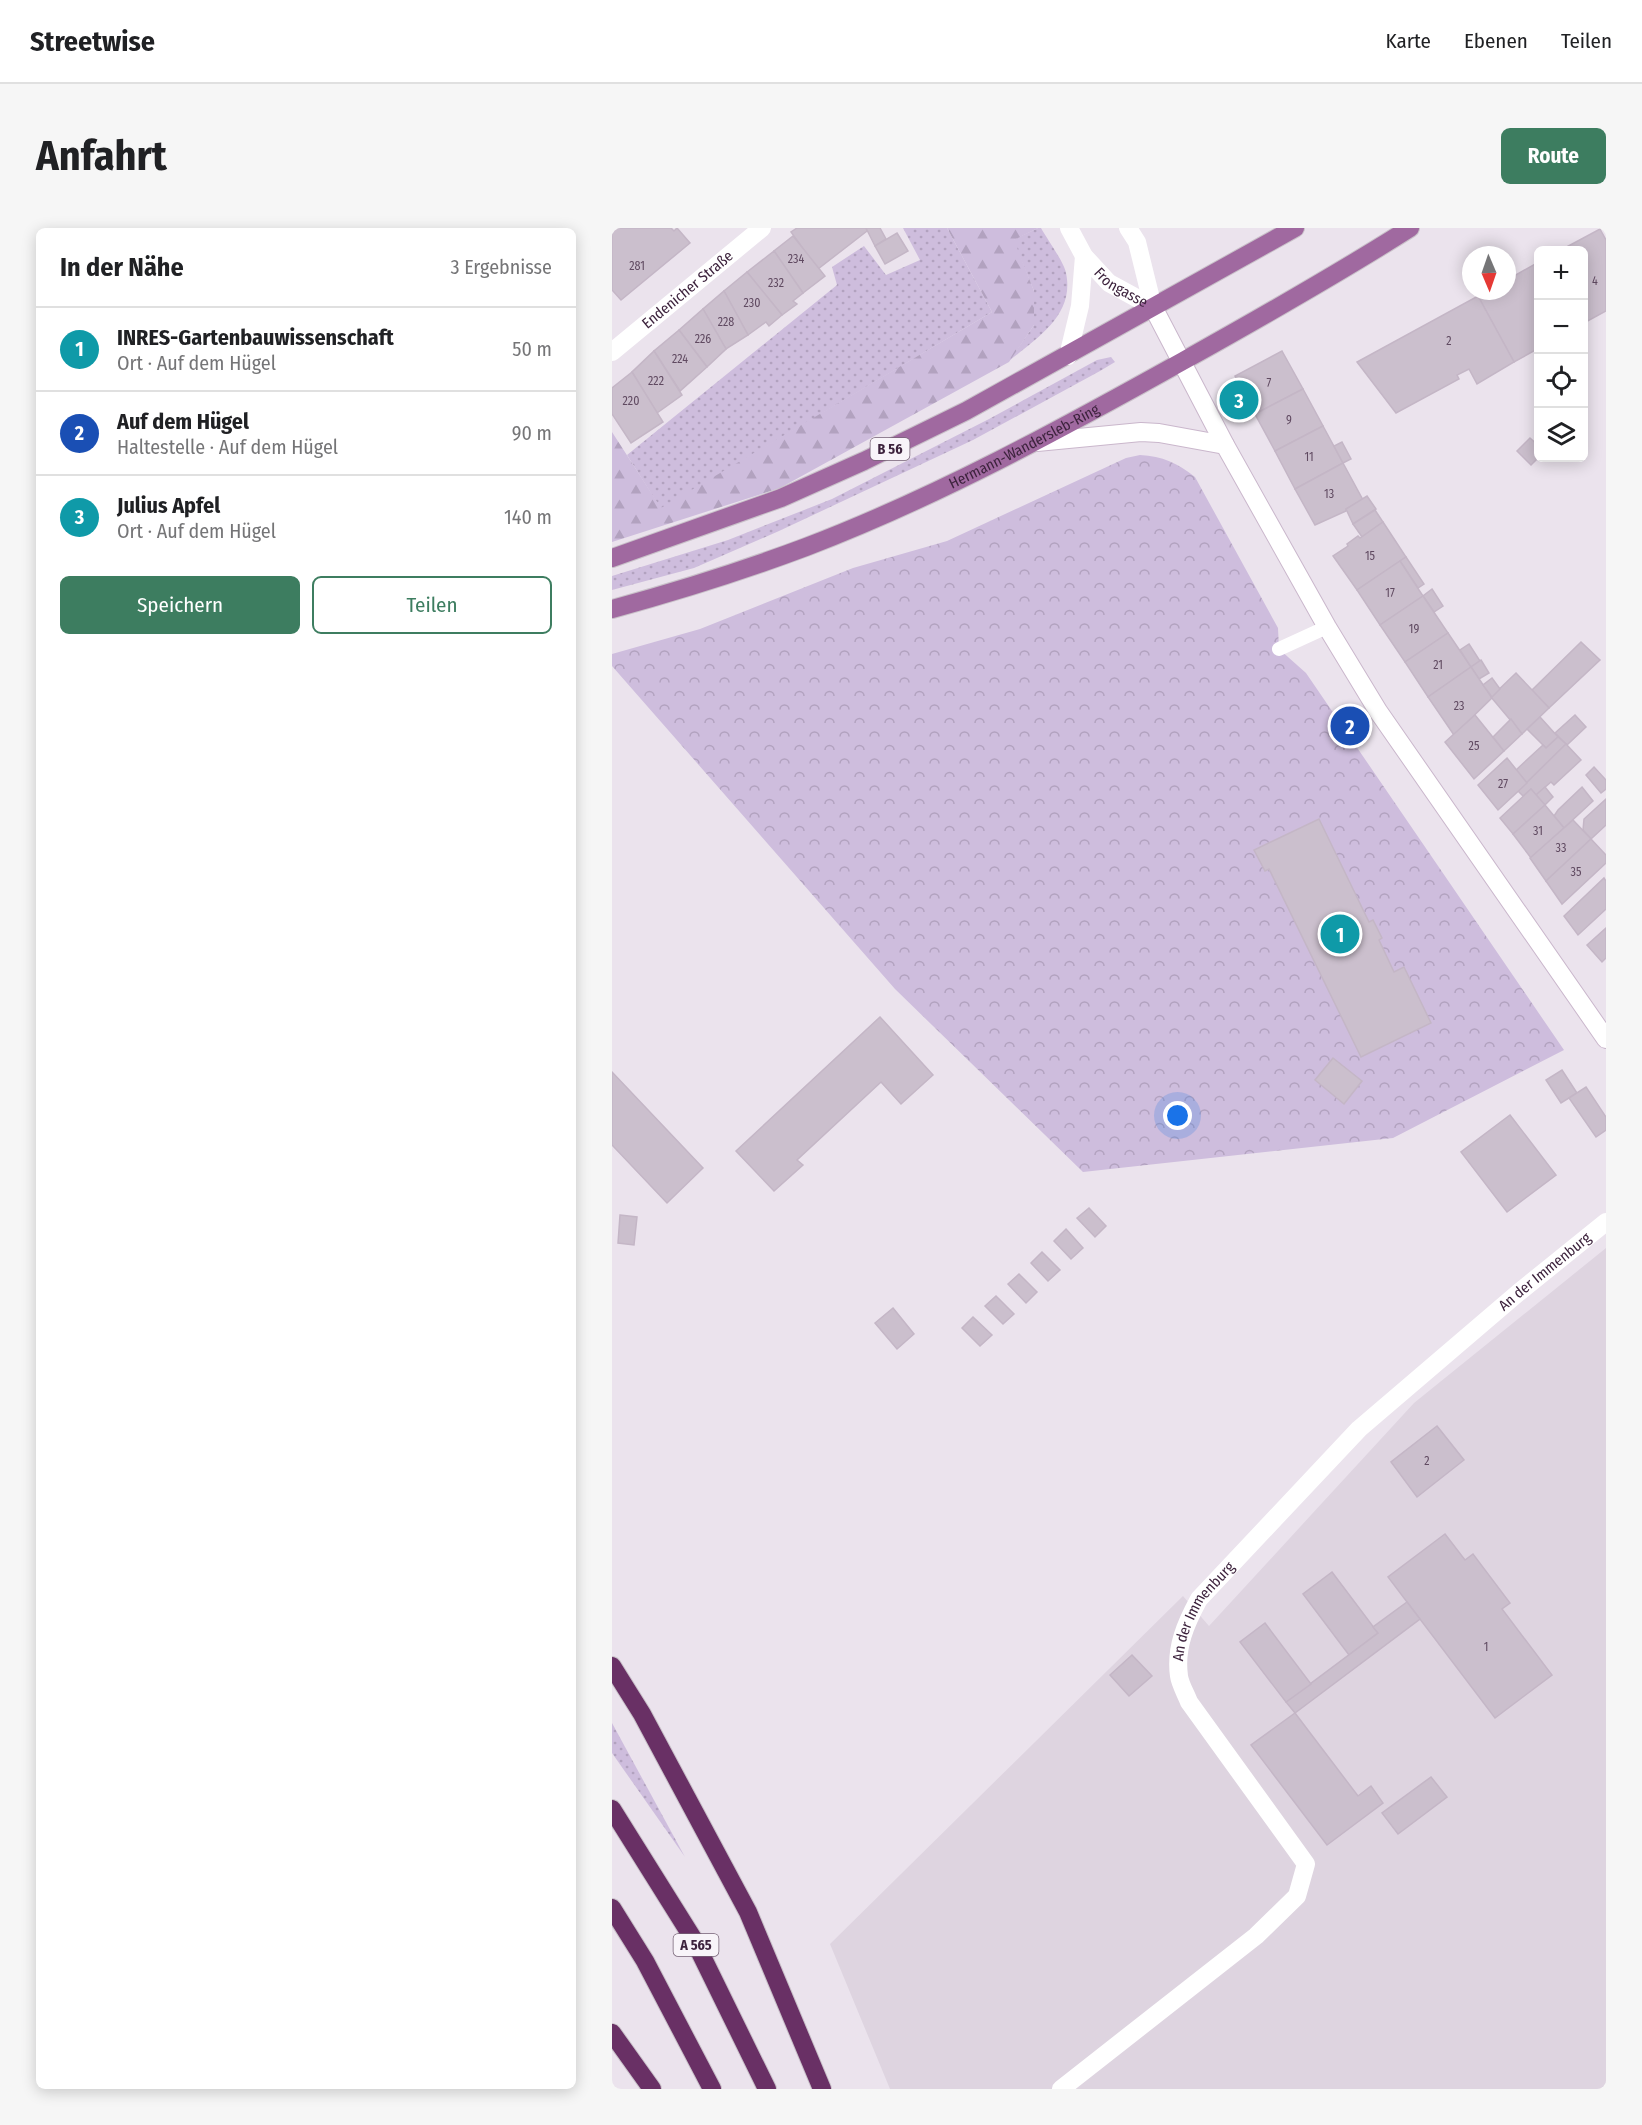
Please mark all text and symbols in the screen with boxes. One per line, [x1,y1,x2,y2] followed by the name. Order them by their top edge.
[30,25,155,58] text: Streetwise
[1385,28,1431,54] text: Karte
[1464,28,1528,54] text: Ebenen
[1561,28,1612,54] text: Teilen
[1501,128,1606,184] button: Route
[36,131,167,181] text: Anfahrt
[1462,246,1516,300] north arrow
[1534,246,1588,462] map controls
[1534,246,1588,300] button: +
[638,247,737,332] street label: Endenicher Straße
[60,252,184,283] text: In der Nähe
[788,252,804,266] house number: 234
[450,255,552,279] text: 3 Ergebnisse
[629,259,645,273] house number: 281
[1090,264,1151,311] street label: Frongasse
[1592,274,1598,288] house number: 4
[768,276,784,290] house number: 232
[744,296,760,310] house number: 230
[1534,300,1588,354] button: −
[718,315,734,329] house number: 228
[117,324,394,351] text: INRES-Gartenbauwissenschaft
[695,332,711,346] house number: 226
[1446,334,1452,348] house number: 2
[75,337,84,361] text: 1
[512,337,552,361] text: 50 m
[117,351,276,375] text: Ort · Auf dem Hügel
[672,352,688,366] house number: 224
[1534,354,1588,408] button: locate
[648,374,664,388] house number: 222
[1267,376,1272,390] house number: 7
[1220,378,1258,423] pin: 3
[623,394,639,408] house number: 220
[946,400,1102,493] street label: Hermann-Wandersleb-Ring
[117,408,249,435] text: Auf dem Hügel
[1534,408,1588,462] button: layers
[1286,413,1292,427] house number: 9
[75,421,84,445] text: 2
[512,421,552,445] text: 90 m
[117,435,338,459] text: Haltestelle · Auf dem Hügel
[870,438,910,460] road number: B 56
[1304,450,1314,464] house number: 11
[1324,487,1334,501] house number: 13
[117,492,220,519] text: Julius Apfel
[75,505,84,529] text: 3
[504,505,552,529] text: 140 m
[117,519,276,543] text: Ort · Auf dem Hügel
[1365,549,1376,563] house number: 15
[60,576,300,634] button: Speichern
[312,576,552,634] button: Teilen
[1385,586,1395,600] house number: 17
[1409,622,1419,636] house number: 19
[1433,658,1443,672] house number: 21
[1454,699,1464,713] house number: 23
[1330,704,1370,748] pin: 2
[1469,739,1480,753] house number: 25
[1498,777,1508,791] house number: 27
[1533,824,1543,838] house number: 31
[1556,841,1566,855] house number: 33
[1571,865,1582,879] house number: 35
[1320,912,1360,956] pin: 1
[1163,1101,1192,1130] your location
[1495,1229,1595,1315] street label: An der Immenburg
[1424,1454,1430,1468] house number: 2
[1169,1558,1238,1662] street label: An der Immenburg
[1484,1640,1488,1654] house number: 1
[674,1934,718,1956] road number: A 565

